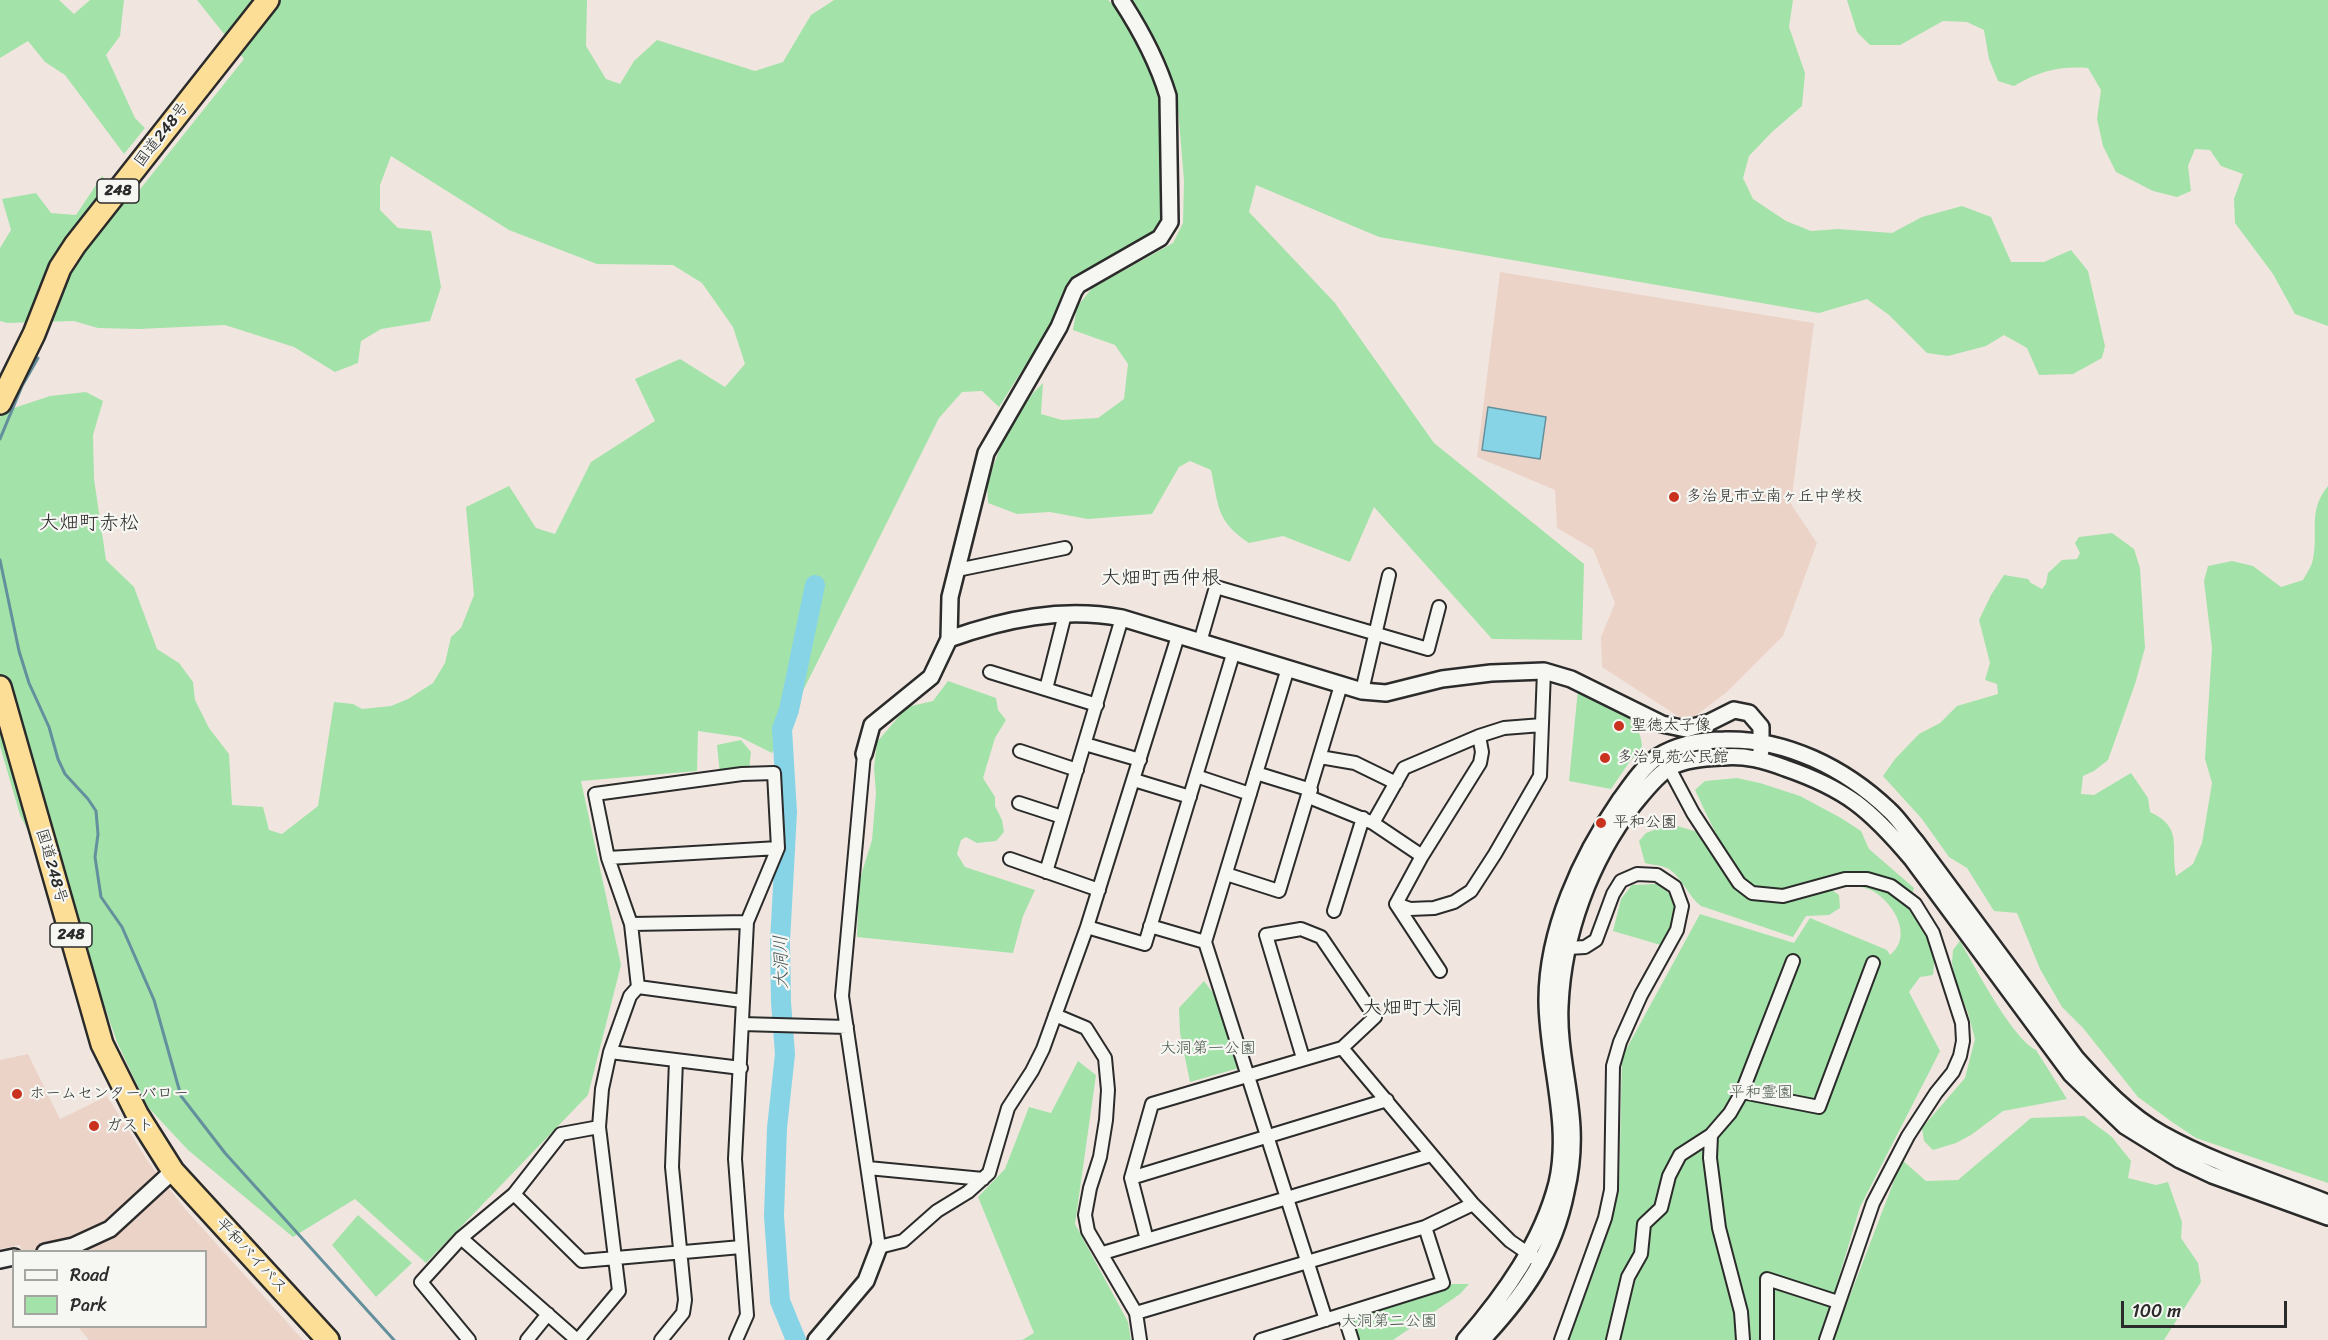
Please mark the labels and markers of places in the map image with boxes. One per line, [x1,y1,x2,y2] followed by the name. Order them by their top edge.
[1686,487,1862,507] place label: 多治見市立南ヶ丘中学校
[1667,490,1681,504] marker: 多治見市立南ヶ丘中学校
[1631,716,1711,736] place label: 聖徳太子像
[1612,719,1626,733] marker: 聖徳太子像
[1617,748,1729,768] place label: 多治見苑公民館
[1598,751,1612,765] marker: 多治見苑公民館
[1613,813,1677,833] place label: 平和公園
[1594,816,1608,830] marker: 平和公園
[29,1084,189,1104] place label: ホームセンターバロー
[10,1087,24,1101] marker: ホームセンターバロー
[106,1116,154,1136] place label: ガスト
[87,1119,101,1133] marker: ガスト

